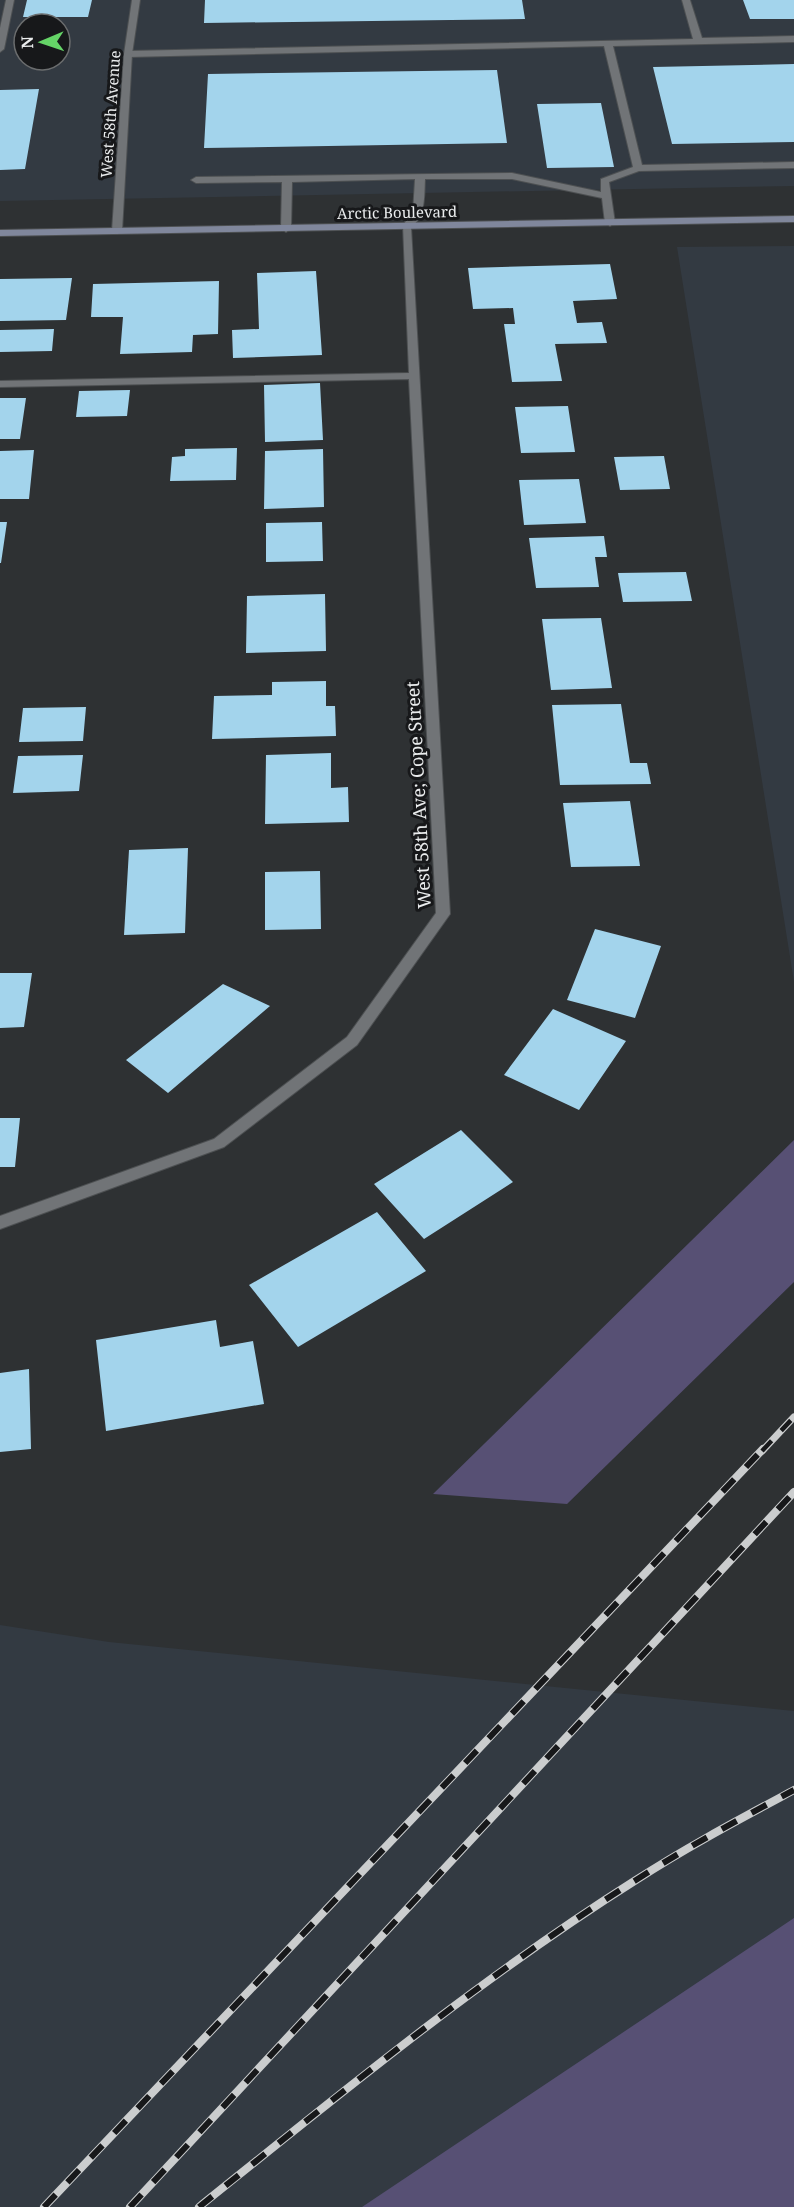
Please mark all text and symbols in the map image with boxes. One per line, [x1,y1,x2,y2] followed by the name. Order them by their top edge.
[12,12,72,72] north arrow
[16,35,38,49] text: N
[96,50,124,178] street label: West 58th Avenue
[337,201,457,223] street label: Arctic Boulevard
[400,681,436,909] street label: West 58th Ave; Cope Street

